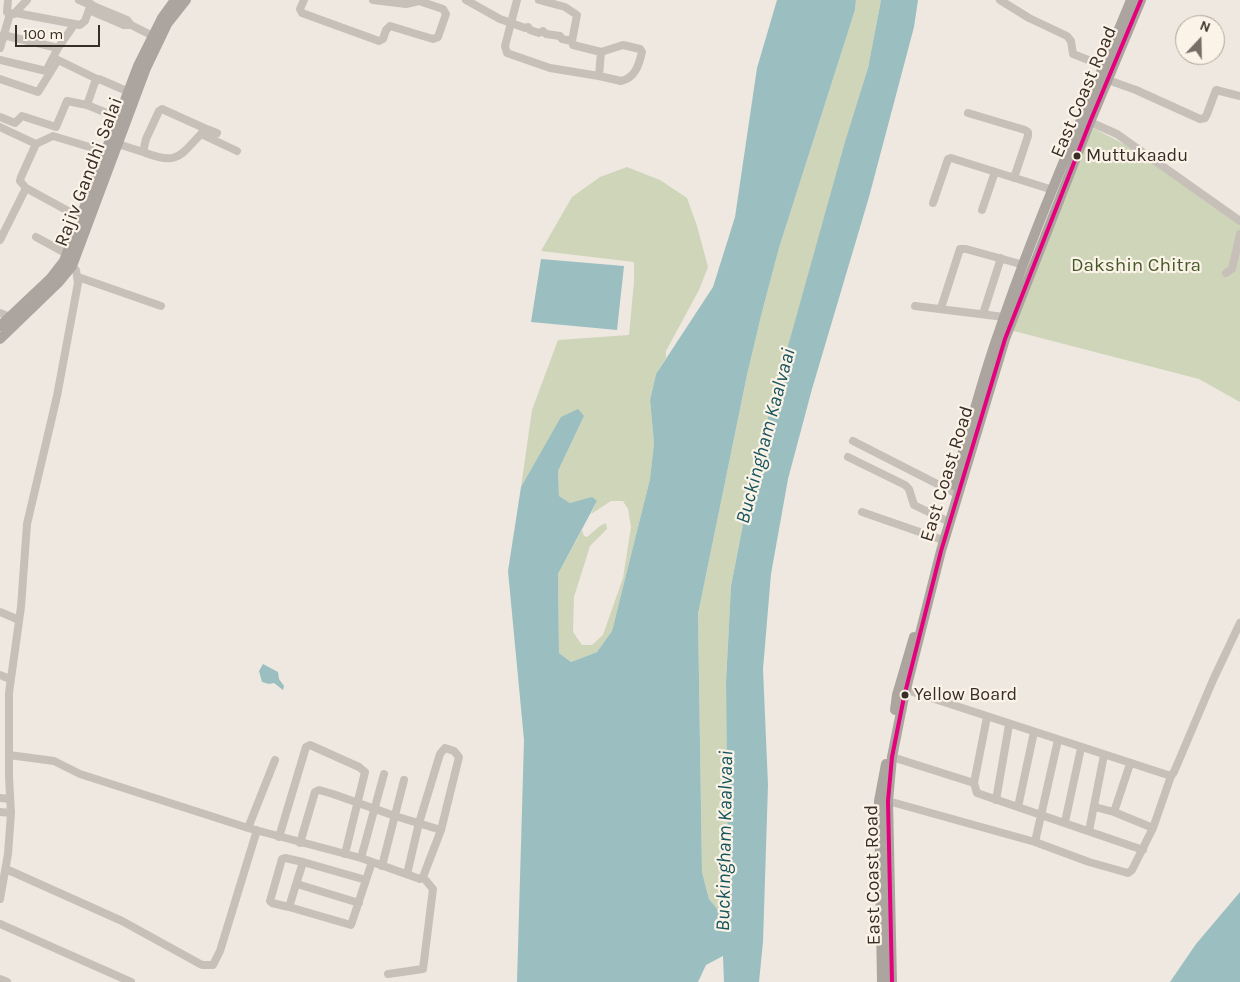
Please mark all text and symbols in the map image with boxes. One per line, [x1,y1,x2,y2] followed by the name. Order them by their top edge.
[18,15,102,47] scale bar
[1175,15,1225,65] north arrow
[1197,17,1213,36] text: N
[1046,23,1122,161] street label: East Coast Road
[23,25,63,43] text: 100 m
[50,94,128,250] street label: Rajiv Gandhi Salai
[1086,145,1188,167] place label: Muttukaadu
[1072,151,1082,161] marker: Muttukaadu
[1071,255,1201,277] park label: Dakshin Chitra
[731,346,801,526] water label: Buckingham Kaalvaai
[916,403,978,545] street label: East Coast Road
[914,684,1017,706] place label: Yellow Board
[900,690,910,700] marker: Yellow Board
[711,750,739,932] water label: Buckingham Kaalvaai
[860,804,886,946] street label: East Coast Road

